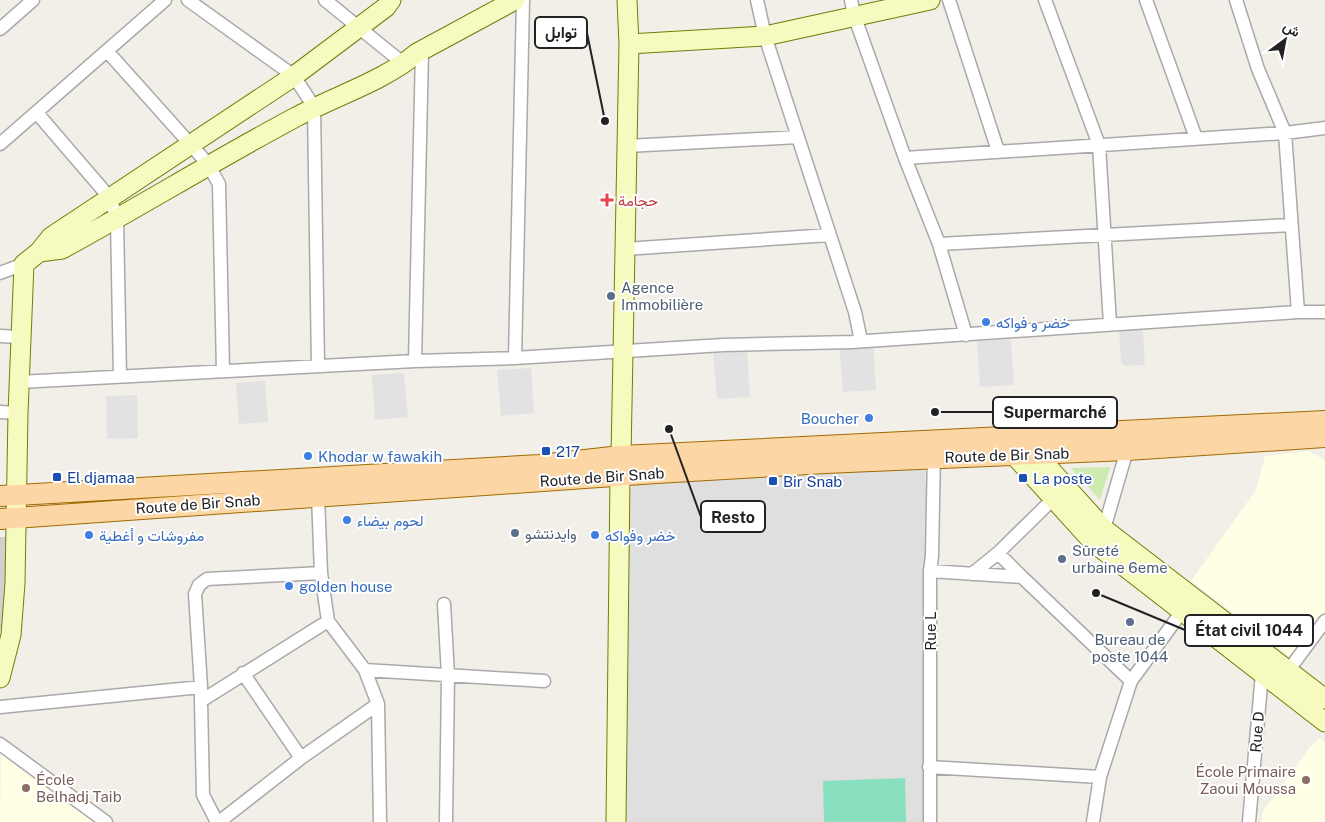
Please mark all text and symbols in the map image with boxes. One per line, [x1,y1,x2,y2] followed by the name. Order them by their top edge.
[1260,15,1310,65] north arrow
[535,17,587,48] callout: توابل
[1280,18,1303,41] text: ش
[545,23,577,43] text: توابل
[618,192,658,210] place label: حجامة
[600,193,614,207] marker: حجامة
[621,279,703,313] place label: Agence Immobilière
[605,290,617,302] marker: Agence Immobilière
[996,314,1070,332] place label: خضر و فواكه
[980,316,992,328] marker: خضر و فواكه
[993,397,1117,428] callout: Supermarché
[1003,403,1107,422] text: Supermarché
[801,410,859,427] place label: Boucher
[863,412,875,424] marker: Boucher
[556,443,580,460] place label: 217
[944,444,1070,466] street label: Route de Bir Snab
[540,445,552,457] marker: 217
[318,448,442,465] place label: Khodar w fawakih
[302,450,314,462] marker: Khodar w fawakih
[539,464,665,490] street label: Route de Bir Snab
[67,469,135,486] place label: El djamaa
[1033,470,1092,487] place label: La poste
[51,471,63,483] marker: El djamaa
[1017,472,1029,484] marker: La poste
[783,473,842,490] place label: Bir Snab
[767,475,779,487] marker: Bir Snab
[135,491,261,517] street label: Route de Bir Snab
[701,501,765,532] callout: Resto
[711,508,755,527] text: Resto
[357,512,424,531] place label: لحوم بيضاء
[341,514,353,526] marker: لحوم بيضاء
[525,525,577,543] place label: وايدنتشو
[99,527,204,545] place label: مفروشات و أغطية
[509,527,521,539] marker: وايدنتشو
[605,527,676,545] place label: خضر وفواكه
[83,529,95,541] marker: مفروشات و أغطية
[589,529,601,541] marker: خضر وفواكه
[1072,542,1168,576] place label: Sûreté urbaine 6eme
[1056,553,1068,565] marker: Sûreté urbaine 6eme
[299,578,392,595] place label: golden house
[283,580,295,592] marker: golden house
[922,611,939,651] street label: Rue L
[1185,615,1313,646] callout: État civil 1044
[1124,616,1136,628] marker: Bureau de poste 1044
[1195,620,1303,640] text: État civil 1044
[1092,631,1168,665] place label: Bureau de poste 1044
[1247,711,1267,753] street label: Rue D
[1195,763,1296,797] place label: École Primaire Zaoui Moussa
[36,771,122,805] place label: École Belhadj Taib
[1300,774,1312,786] marker: École Primaire Zaoui Moussa
[20,782,32,794] marker: École Belhadj Taib

